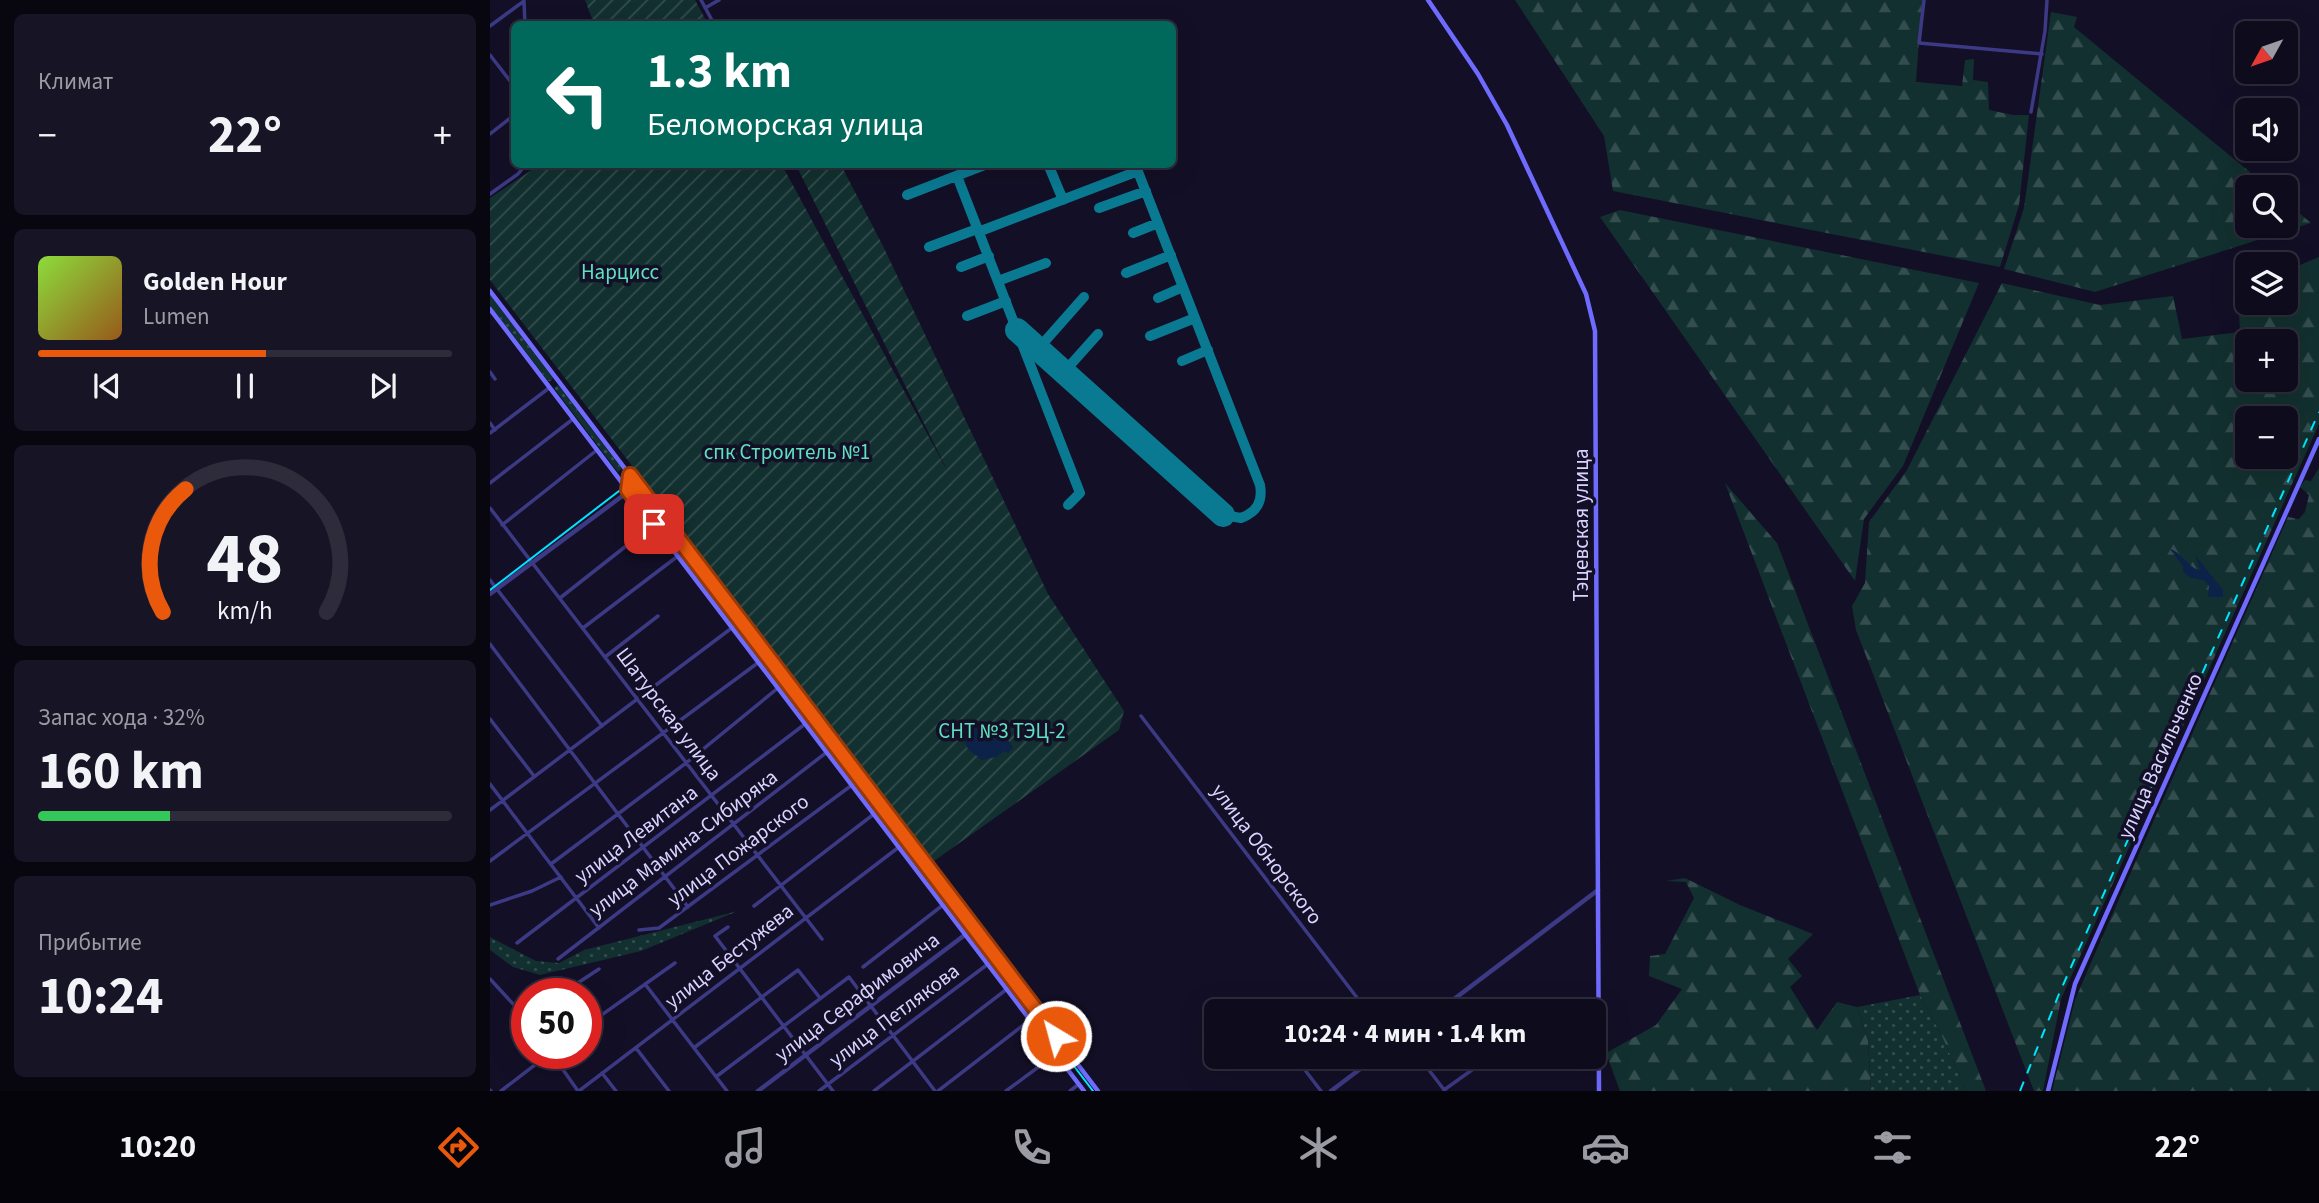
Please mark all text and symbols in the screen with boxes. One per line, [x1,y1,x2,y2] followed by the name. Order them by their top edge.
[2235,21,2298,84] north arrow
[2235,21,2298,469] map controls
[647,37,792,107] text: 1.3 km
[532,49,623,140] icon: left
[38,65,113,98] text: Климат
[2235,98,2298,161] button: sound
[208,99,282,173] text: 22°
[647,102,924,148] text: Беломорская улица
[38,109,57,163] text: −
[433,109,452,163] text: +
[2235,175,2298,238] button: search
[2235,252,2298,315] button: layers
[581,257,660,287] park label: Нарцисс
[143,263,287,300] text: Golden Hour
[143,300,210,333] text: Lumen
[2235,329,2298,392] button: +
[88,367,126,405] icon: previous
[226,367,264,405] icon: pause
[364,367,402,405] icon: next
[2235,406,2298,469] button: −
[704,437,870,467] park label: спк Строитель №1
[1566,448,1596,602] street label: Тэцевская улица
[624,494,684,554] pin
[635,505,673,543] icon: arrive
[207,507,283,611] text: 48
[217,592,273,628] text: km/h
[609,641,729,787] street label: Шатурская улица
[2110,668,2210,844] street label: улица Васильченко
[38,701,205,734] text: Запас хода · 32%
[938,716,1066,746] park label: СНТ №3 ТЭЦ-2
[38,735,204,809] text: 160 km
[582,762,784,924] street label: улица Мамина-Сибиряка
[1204,777,1330,931] street label: улица Обнорского
[568,778,704,890] street label: улица Левитана
[661,787,815,913] street label: улица Пожарского
[658,896,800,1016] street label: улица Бестужева
[768,925,946,1069] street label: улица Серафимовича
[38,926,142,959] text: Прибытие
[822,956,966,1074] street label: улица Петлякова
[38,960,163,1034] text: 10:24
[511,978,602,1069] speed limit sign: 50
[1019,999,1093,1073] position arrow
[1284,1015,1526,1052] text: 10:24 · 4 мин · 1.4 km
[434,1123,483,1172] icon: directions
[721,1123,770,1172] icon: music
[1007,1123,1056,1172] icon: phone
[1294,1123,1343,1172] icon: climate
[1581,1123,1630,1172] icon: car
[1868,1123,1917,1172] icon: filters
[119,1124,196,1170] text: 10:20
[2155,1124,2200,1170] text: 22°

